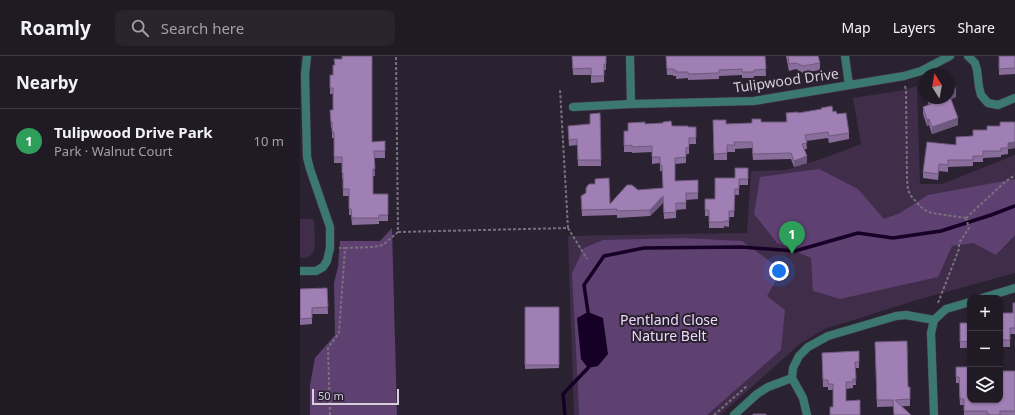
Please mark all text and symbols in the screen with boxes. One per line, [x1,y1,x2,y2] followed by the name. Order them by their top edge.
[115,10,395,46] search box
[20,15,91,41] text: Roamly
[129,17,151,39] icon: search
[161,18,244,38] text: Search here
[842,18,871,37] text: Map
[893,18,935,37] text: Layers
[957,18,995,37] text: Share
[732,63,840,97] street label: Tulipwood Drive
[919,68,955,104] north arrow
[16,71,78,94] text: Nearby
[54,122,213,142] text: Tulipwood Drive Park
[25,132,33,150] text: 1
[254,132,284,150] text: 10 m
[54,142,173,160] text: Park · Walnut Court
[779,221,805,254] pin: 1
[769,261,789,281] your location
[967,295,1003,403] map controls
[967,295,1003,331] button: +
[620,310,718,345] park label: Pentland Close Nature Belt
[967,331,1003,367] button: −
[967,367,1003,403] button: layers
[312,387,399,406] scale bar
[318,388,344,403] text: 50 m

